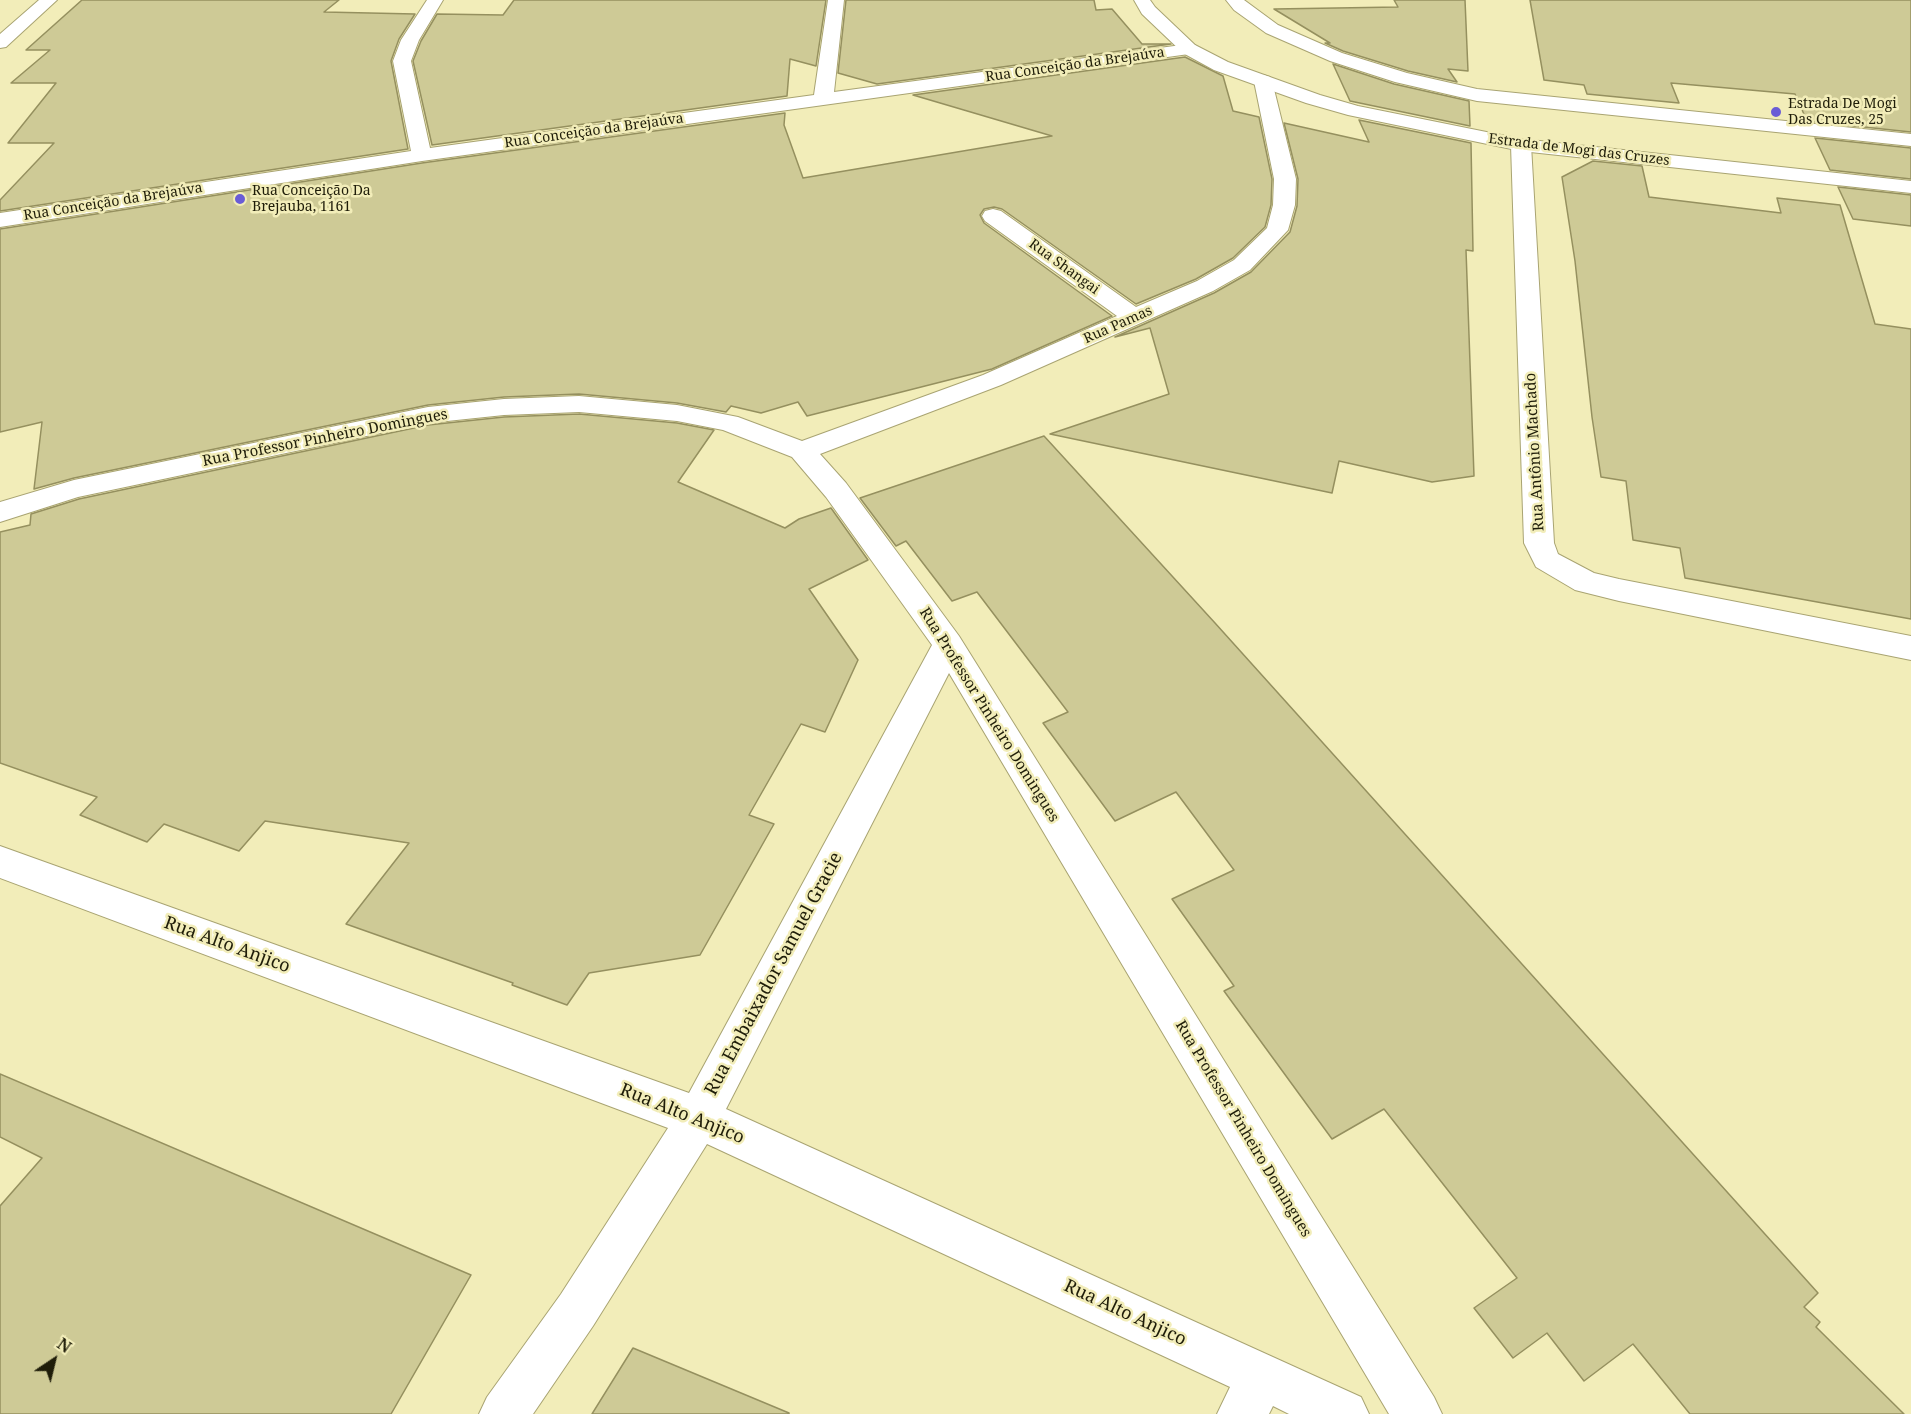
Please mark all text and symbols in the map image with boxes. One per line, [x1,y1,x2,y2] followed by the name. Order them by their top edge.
[984,44,1166,86] street label: Rua Conceição da Brejaúva
[1788,96,1897,128] place label: Estrada De Mogi Das Cruzes, 25
[1769,105,1783,119] marker: Estrada De Mogi Das Cruzes, 25
[503,110,685,152] street label: Rua Conceição da Brejaúva
[1487,131,1671,169] street label: Estrada de Mogi das Cruzes
[22,180,204,224] street label: Rua Conceição da Brejaúva
[252,183,371,216] place label: Rua Conceição Da Brejauba, 1161
[233,192,247,206] marker: Rua Conceição Da Brejauba, 1161
[1026,236,1102,298] street label: Rua Shangai
[1081,302,1155,348] street label: Rua Pamas
[1522,372,1548,532] street label: Rua Antônio Machado
[201,405,449,471] street label: Rua Professor Pinheiro Domingues
[915,605,1063,825] street label: Rua Professor Pinheiro Domingues
[701,849,847,1099] street label: Rua Embaixador Samuel Gracie
[161,912,293,978] street label: Rua Alto Anjico
[1171,1018,1315,1240] street label: Rua Professor Pinheiro Domingues
[617,1079,747,1149] street label: Rua Alto Anjico
[1060,1275,1190,1351] street label: Rua Alto Anjico
[24,1330,84,1390] north arrow
[53,1333,76,1358] text: N

